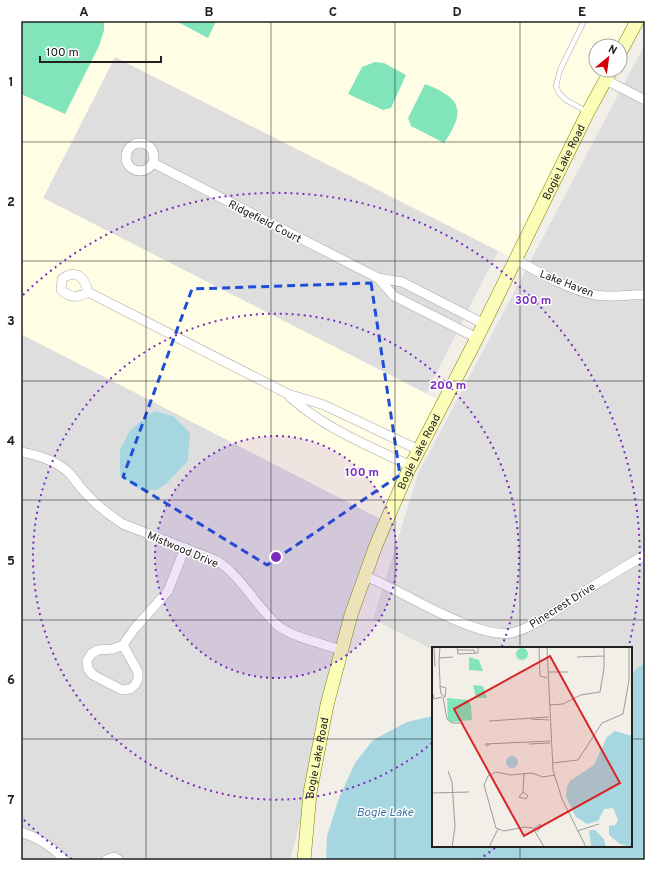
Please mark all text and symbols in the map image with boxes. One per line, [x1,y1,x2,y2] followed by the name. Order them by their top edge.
[79,5,89,21] text: A
[205,5,214,21] text: B
[329,5,337,21] text: C
[452,5,462,21] text: D
[578,5,586,21] text: E
[40,38,161,64] scale bar
[588,38,628,78] north arrow
[606,42,619,58] text: N
[46,45,79,61] text: 100 m
[8,75,14,91] text: 1
[540,122,589,203] street label: Bogie Lake Road
[7,195,15,211] text: 2
[226,197,304,246] street label: Ridgefield Court
[538,267,596,301] street label: Lake Haven
[515,293,551,309] text: 300 m
[7,314,15,330] text: 3
[430,378,466,394] text: 200 m
[395,412,444,492] street label: Bogie Lake Road
[7,434,15,450] text: 4
[345,465,379,481] text: 100 m
[145,529,220,571] street label: Mistwood Drive
[269,550,283,564] centre of rings
[7,554,15,570] text: 5
[527,580,598,632] street label: Pinecrest Drive
[432,647,632,847] inset map
[7,673,15,689] text: 6
[304,716,332,799] street label: Bogie Lake Road
[8,793,15,809] text: 7
[357,805,414,821] water label: Bogie Lake

